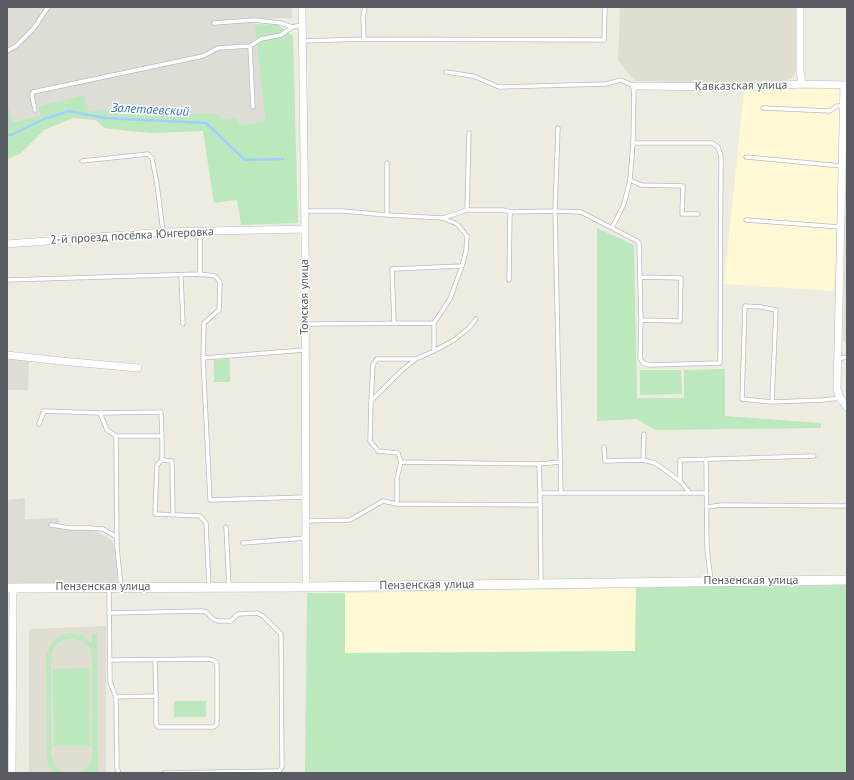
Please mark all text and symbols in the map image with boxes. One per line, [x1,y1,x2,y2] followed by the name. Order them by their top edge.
[694,78,788,94] street label: Кавказская улица
[110,100,190,120] water label: Залетаевский
[50,225,214,247] street label: 2-й проезд посёлка Юнгеровка
[298,259,312,335] street label: Томская улица
[704,574,798,588] street label: Пензенская улица
[379,577,475,593] street label: Пензенская улица
[56,580,150,594] street label: Пензенская улица

